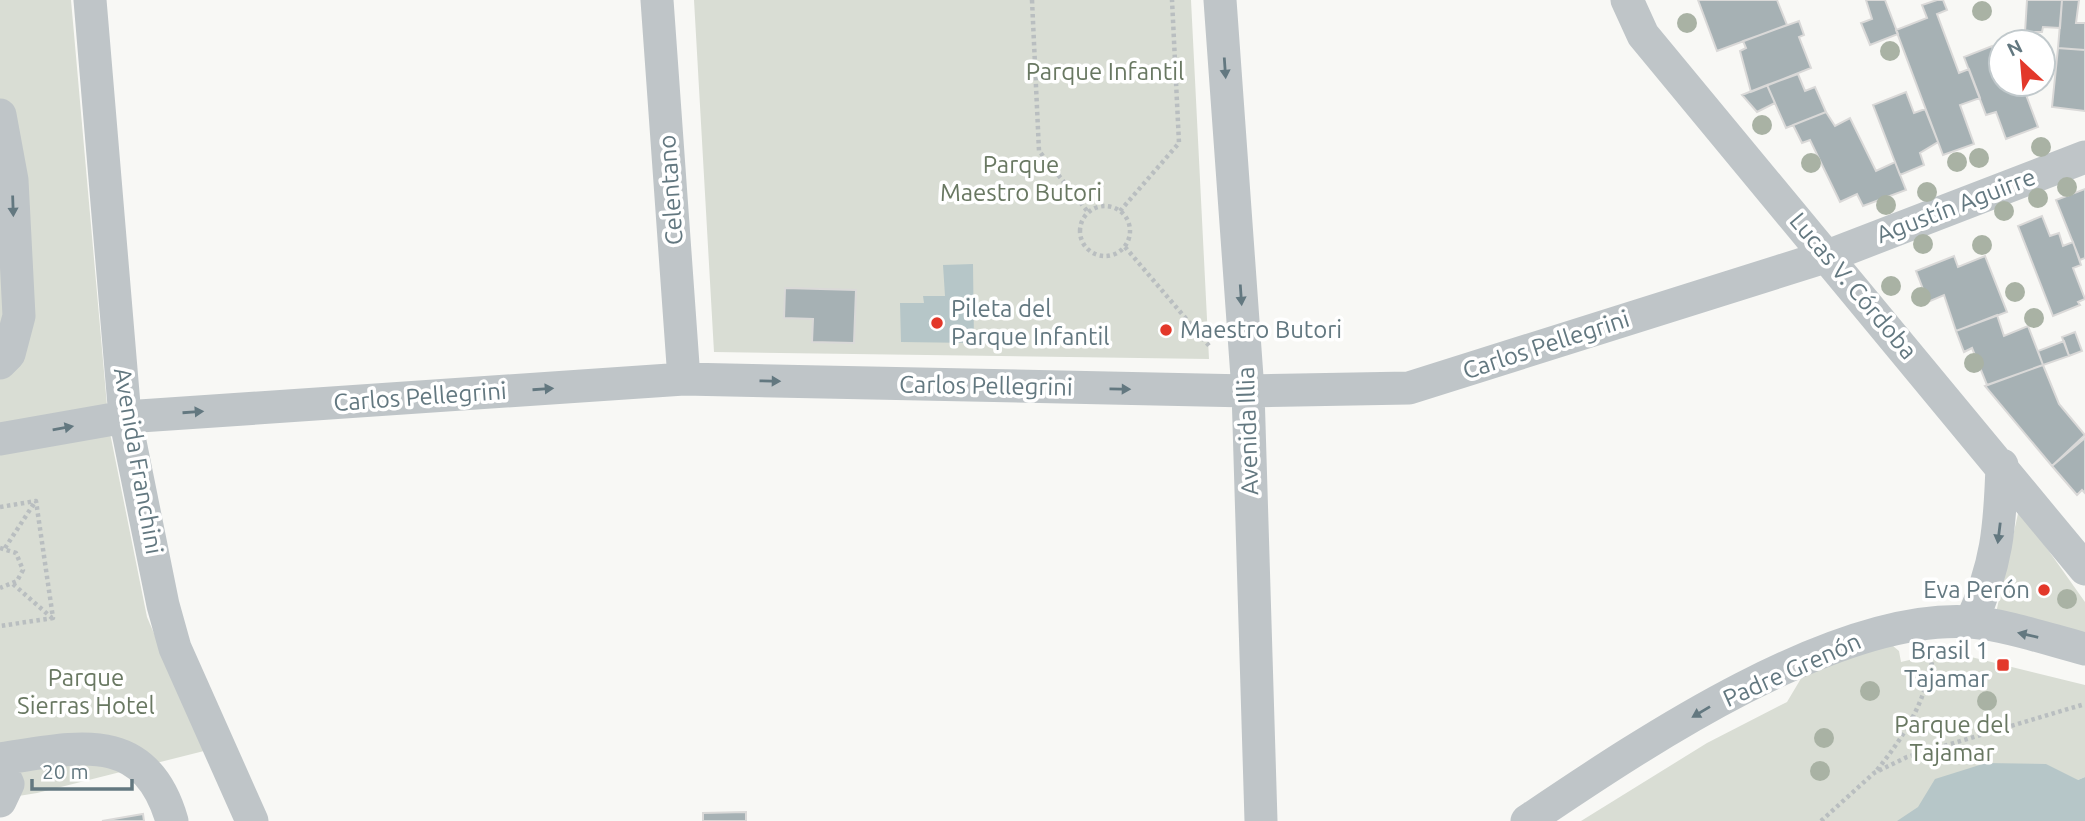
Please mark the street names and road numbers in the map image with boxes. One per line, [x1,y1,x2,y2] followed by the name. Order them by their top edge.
[653,134,688,246] street label: Celentano
[1872,163,2039,248] street label: Agustín Aguirre
[1784,207,1922,364] street label: Lucas V. Córdoba
[1459,305,1633,384] street label: Carlos Pellegrini
[109,365,168,556] street label: Avenida Franchini
[1232,366,1263,496] street label: Avenida Illia
[899,370,1073,401] street label: Carlos Pellegrini
[332,377,508,416] street label: Carlos Pellegrini
[1719,627,1865,712] street label: Padre Grenón

